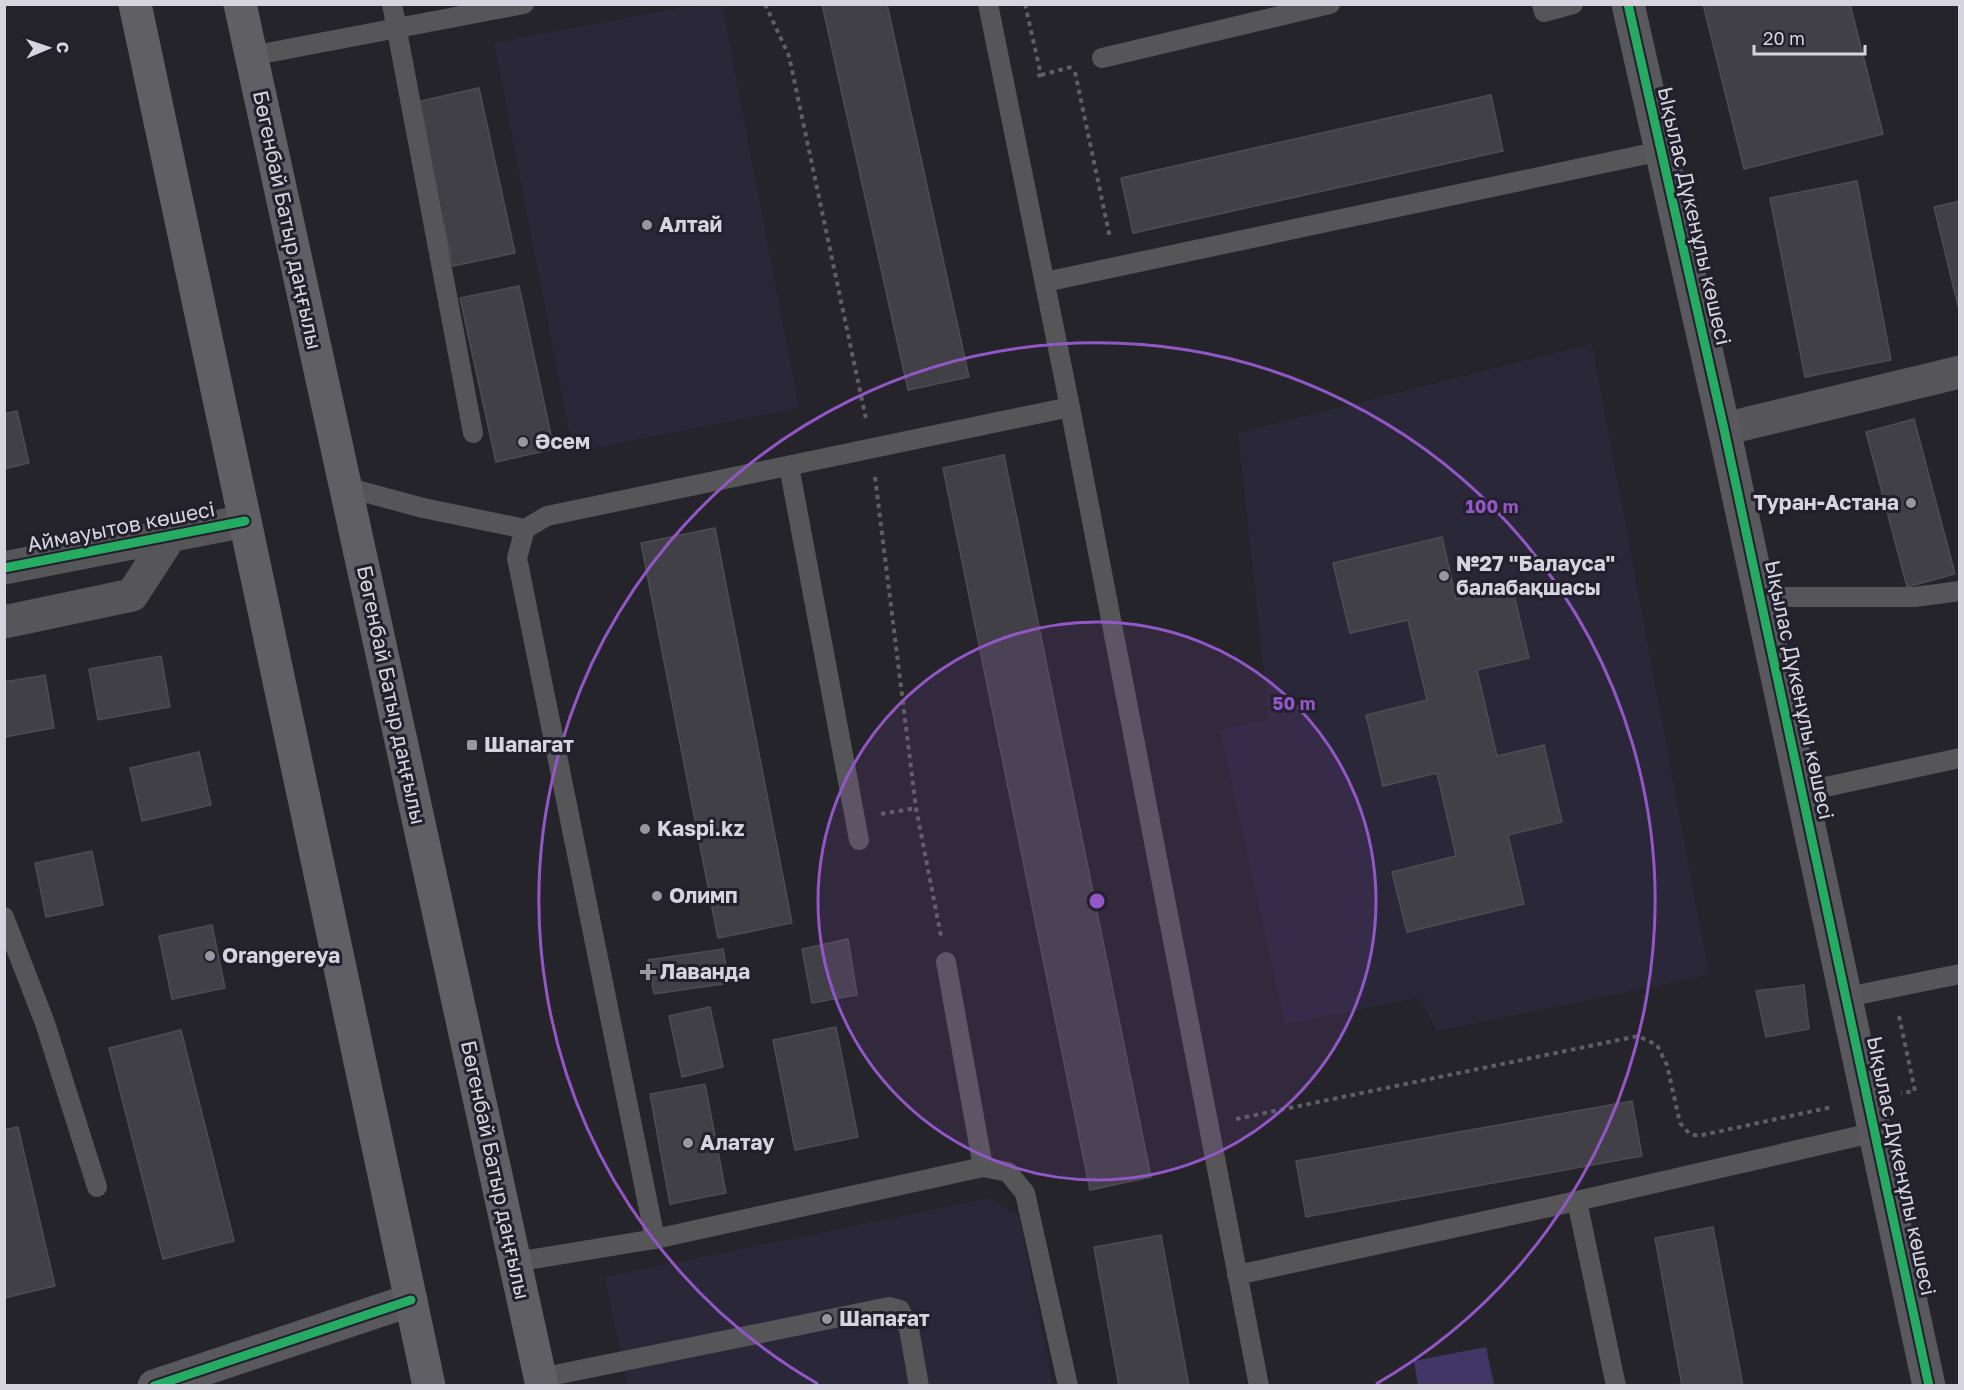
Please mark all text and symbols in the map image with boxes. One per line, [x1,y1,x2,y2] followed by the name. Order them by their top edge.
[18,18,78,78] north arrow
[1754,18,1865,56] scale bar
[1763,27,1805,49] text: 20 m
[53,41,73,54] text: С
[1653,84,1737,348] street label: Ықылас Дүкенұлы көшесі
[248,88,328,352] street label: Бөгенбай Батыр даңғылы
[659,211,722,237] place label: Алтай
[640,218,654,232] marker: Алтай
[535,428,590,454] place label: Әсем
[516,435,530,449] marker: Әсем
[1753,489,1899,515] place label: Туран-Астана
[25,495,217,557] street label: Аймауытов көшесі
[1466,495,1518,517] text: 100 m
[1904,496,1918,510] marker: Туран-Астана
[1456,550,1615,600] place label: №27 "Балауса" балабақшасы
[1760,558,1840,822] street label: Ықылас Дүкенұлы көшесі
[352,563,432,827] street label: Бөгенбай Батыр даңғылы
[1437,569,1451,583] marker: №27 "Балауса" балабақшасы
[1273,692,1315,714] text: 50 m
[484,731,574,757] place label: Шапагат
[465,738,479,752] marker: Шапагат
[657,815,745,841] place label: Kaspi.kz
[638,822,652,836] marker: Kaspi.kz
[669,882,738,908] place label: Олимп
[650,889,664,903] marker: Олимп
[1087,891,1107,911] centre of rings
[222,942,340,968] place label: Orangereya
[203,949,217,963] marker: Orangereya
[660,958,750,984] place label: Лаванда
[641,965,655,979] marker: Лаванда
[1862,1034,1942,1298] street label: Ықылас Дүкенұлы көшесі
[456,1038,536,1302] street label: Бөгенбай Батыр даңғылы
[700,1129,775,1155] place label: Алатау
[681,1136,695,1150] marker: Алатау
[839,1305,930,1331] place label: Шапағат
[820,1312,834,1326] marker: Шапағат

